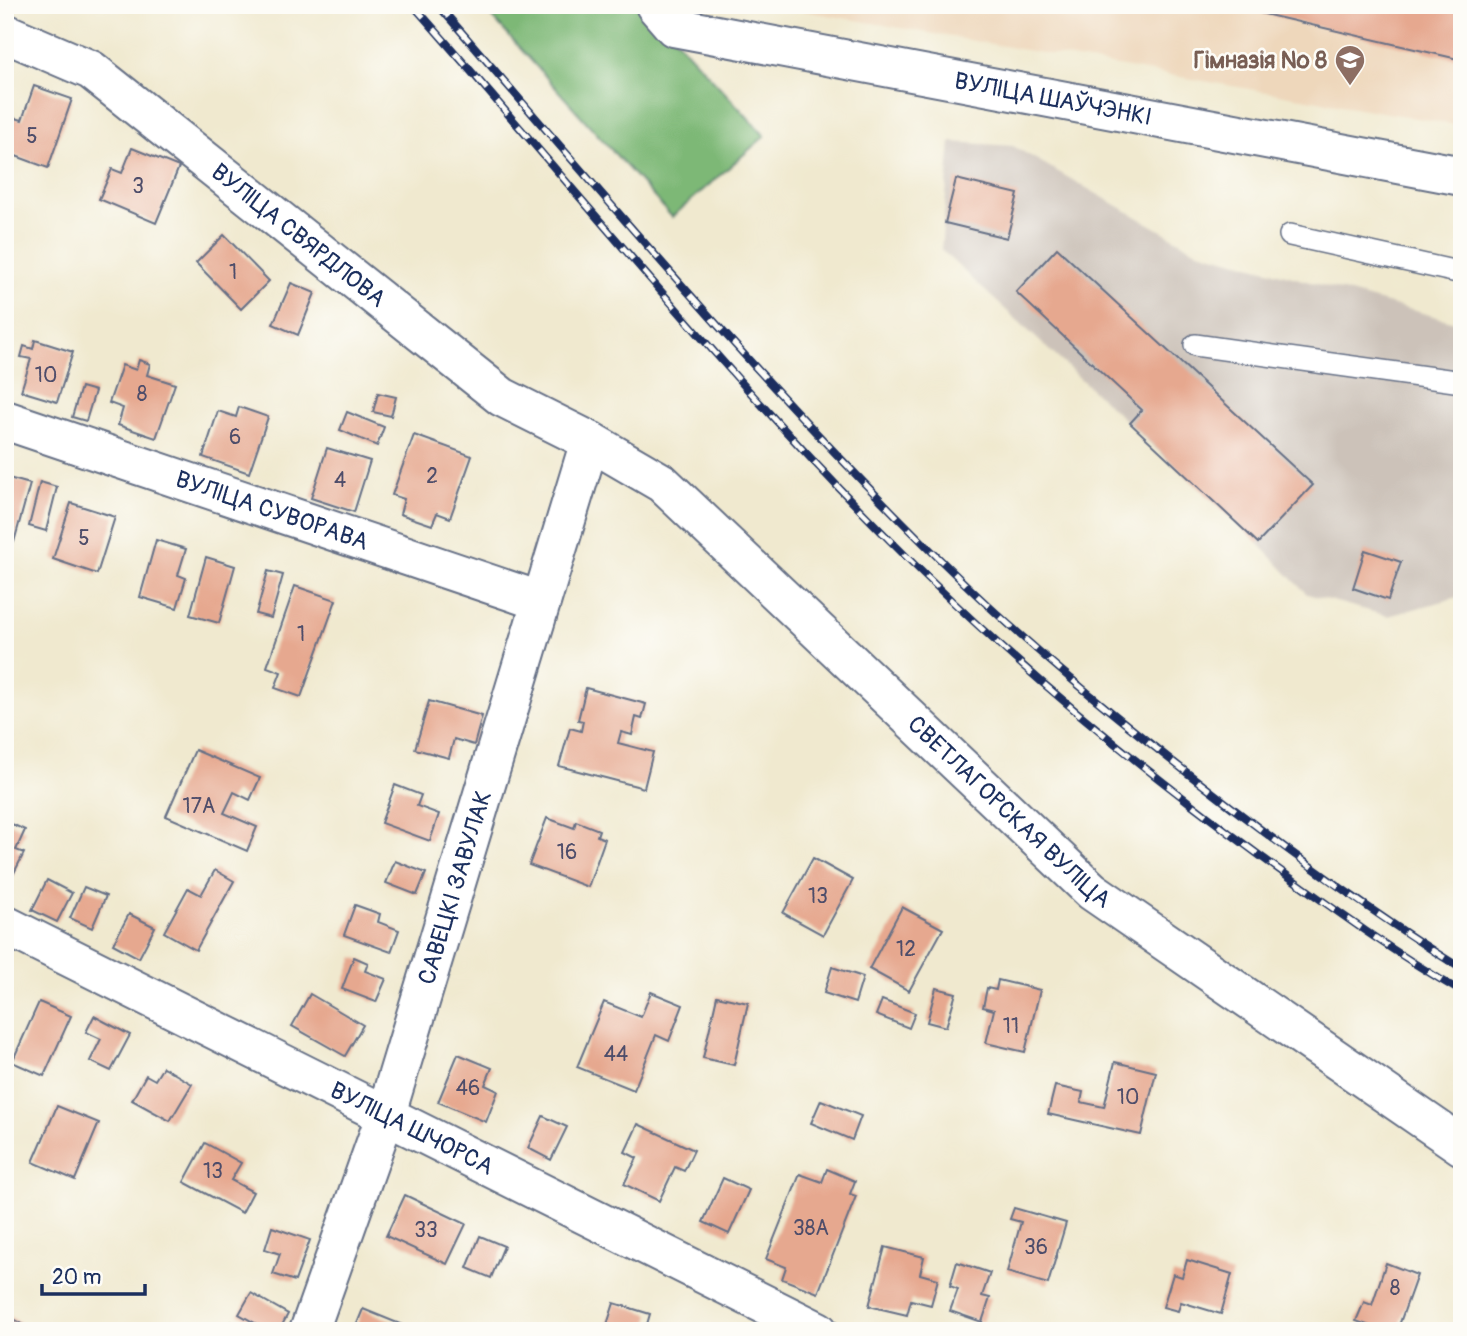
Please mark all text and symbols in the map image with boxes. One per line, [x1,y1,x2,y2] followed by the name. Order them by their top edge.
[1333,43,1367,87] school or university icon: Гімназія № 8
[1194,46,1327,75] place label: Гімназія № 8
[952,66,1154,132] street label: ВУЛІЦА ШАЎЧЭНКІ
[26,123,38,150] house number: 5
[205,157,391,314] street label: ВУЛІЦА СВЯРДЛОВА
[132,173,144,200] house number: 3
[229,259,237,286] house number: 1
[35,362,57,389] house number: 10
[137,381,147,408] house number: 8
[229,424,241,451] house number: 6
[426,463,438,490] house number: 2
[172,465,372,557] street label: ВУЛІЦА СУВОРАВА
[334,467,346,494] house number: 4
[78,525,90,552] house number: 5
[297,621,305,648] house number: 1
[902,710,1116,915] street label: СВЕТЛАГОРСКАЯ ВУЛІЦА
[412,787,498,988] street label: САВЕЦКІ ЗАВУЛАК
[183,793,215,820] house number: 17А
[557,839,577,866] house number: 16
[808,883,828,910] house number: 13
[896,936,916,963] house number: 12
[1003,1013,1019,1040] house number: 11
[604,1041,628,1068] house number: 44
[456,1075,480,1102] house number: 46
[325,1076,498,1182] street label: ВУЛІЦА ШЧОРСА
[1117,1084,1139,1111] house number: 10
[203,1158,223,1185] house number: 13
[793,1215,829,1242] house number: 38А
[414,1217,438,1244] house number: 33
[1024,1234,1048,1261] house number: 36
[42,1252,145,1296] scale bar
[52,1264,101,1291] text: 20 m
[1390,1275,1400,1302] house number: 8

